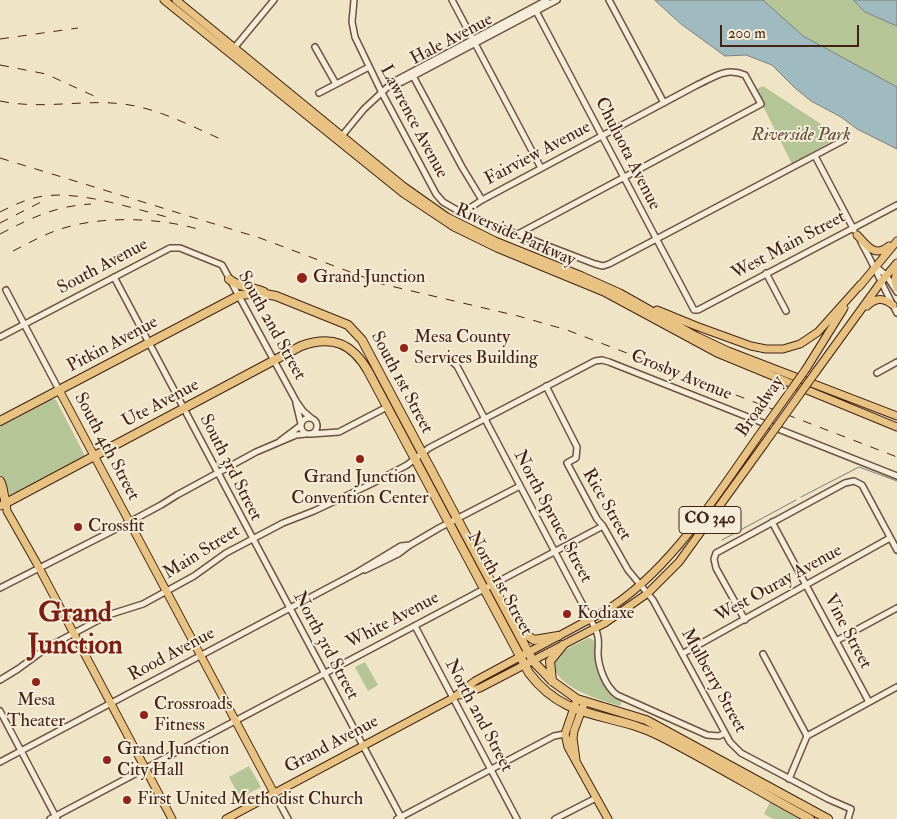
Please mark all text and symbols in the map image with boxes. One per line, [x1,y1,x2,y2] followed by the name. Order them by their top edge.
[407,9,497,71] street label: Hale Avenue
[722,15,861,47] scale bar
[728,24,766,43] text: 200 m
[374,62,452,182] street label: Lawrence Avenue
[589,94,665,214] street label: Chuluota Avenue
[481,117,595,191] street label: Fairview Avenue
[751,125,851,147] park label: Riverside Park
[452,200,578,272] street label: Riverside Parkway
[728,207,850,285] street label: West Main Street
[54,234,152,300] street label: South Avenue
[313,267,425,289] place label: Grand Junction
[232,268,310,384] street label: South 2nd Street
[295,271,309,285] marker: Grand Junction
[64,312,162,378] street label: Pitkin Avenue
[414,327,538,369] place label: Mesa County Services Building
[365,328,437,438] street label: South 1st Street
[398,342,410,354] marker: Mesa County Services Building
[627,346,735,406] street label: Crosby Avenue
[732,372,790,442] street label: Broadway
[119,375,203,433] street label: Ute Avenue
[68,389,144,505] street label: South 4th Street
[194,411,266,525] street label: South 3rd Street
[508,447,596,587] street label: North Spruce Street
[354,453,366,465] marker: Grand Junction Convention Center
[577,465,635,545] street label: Rice Street
[291,467,429,509] place label: Grand Junction Convention Center
[679,506,741,534] road number: CO 340
[88,516,144,538] place label: Crossfit
[72,521,84,533] marker: Crossfit
[160,521,244,585] street label: Main Street
[461,528,537,640] street label: North 1st Street
[712,540,846,628] street label: West Ouray Avenue
[287,588,363,704] street label: North 3rd Street
[343,588,443,654] street label: White Avenue
[818,591,876,673] street label: Vine Street
[27,598,123,664] district label: Grand Junction
[577,603,634,625] place label: Kodiaxe
[561,608,573,620] marker: Kodiaxe
[125,623,219,687] street label: Rood Avenue
[675,625,751,737] street label: Mulberry Street
[439,656,517,776] street label: North 2nd Street
[30,676,42,688] marker: Mesa Theater
[7,690,65,732] place label: Mesa Theater
[154,694,232,736] place label: Crossroads Fitness
[138,709,150,721] marker: Crossroads Fitness
[281,711,383,779] street label: Grand Avenue
[117,739,229,782] place label: Grand Junction City Hall
[101,754,113,766] marker: Grand Junction City Hall
[137,789,363,811] place label: First United Methodist Church
[121,794,133,806] marker: First United Methodist Church

